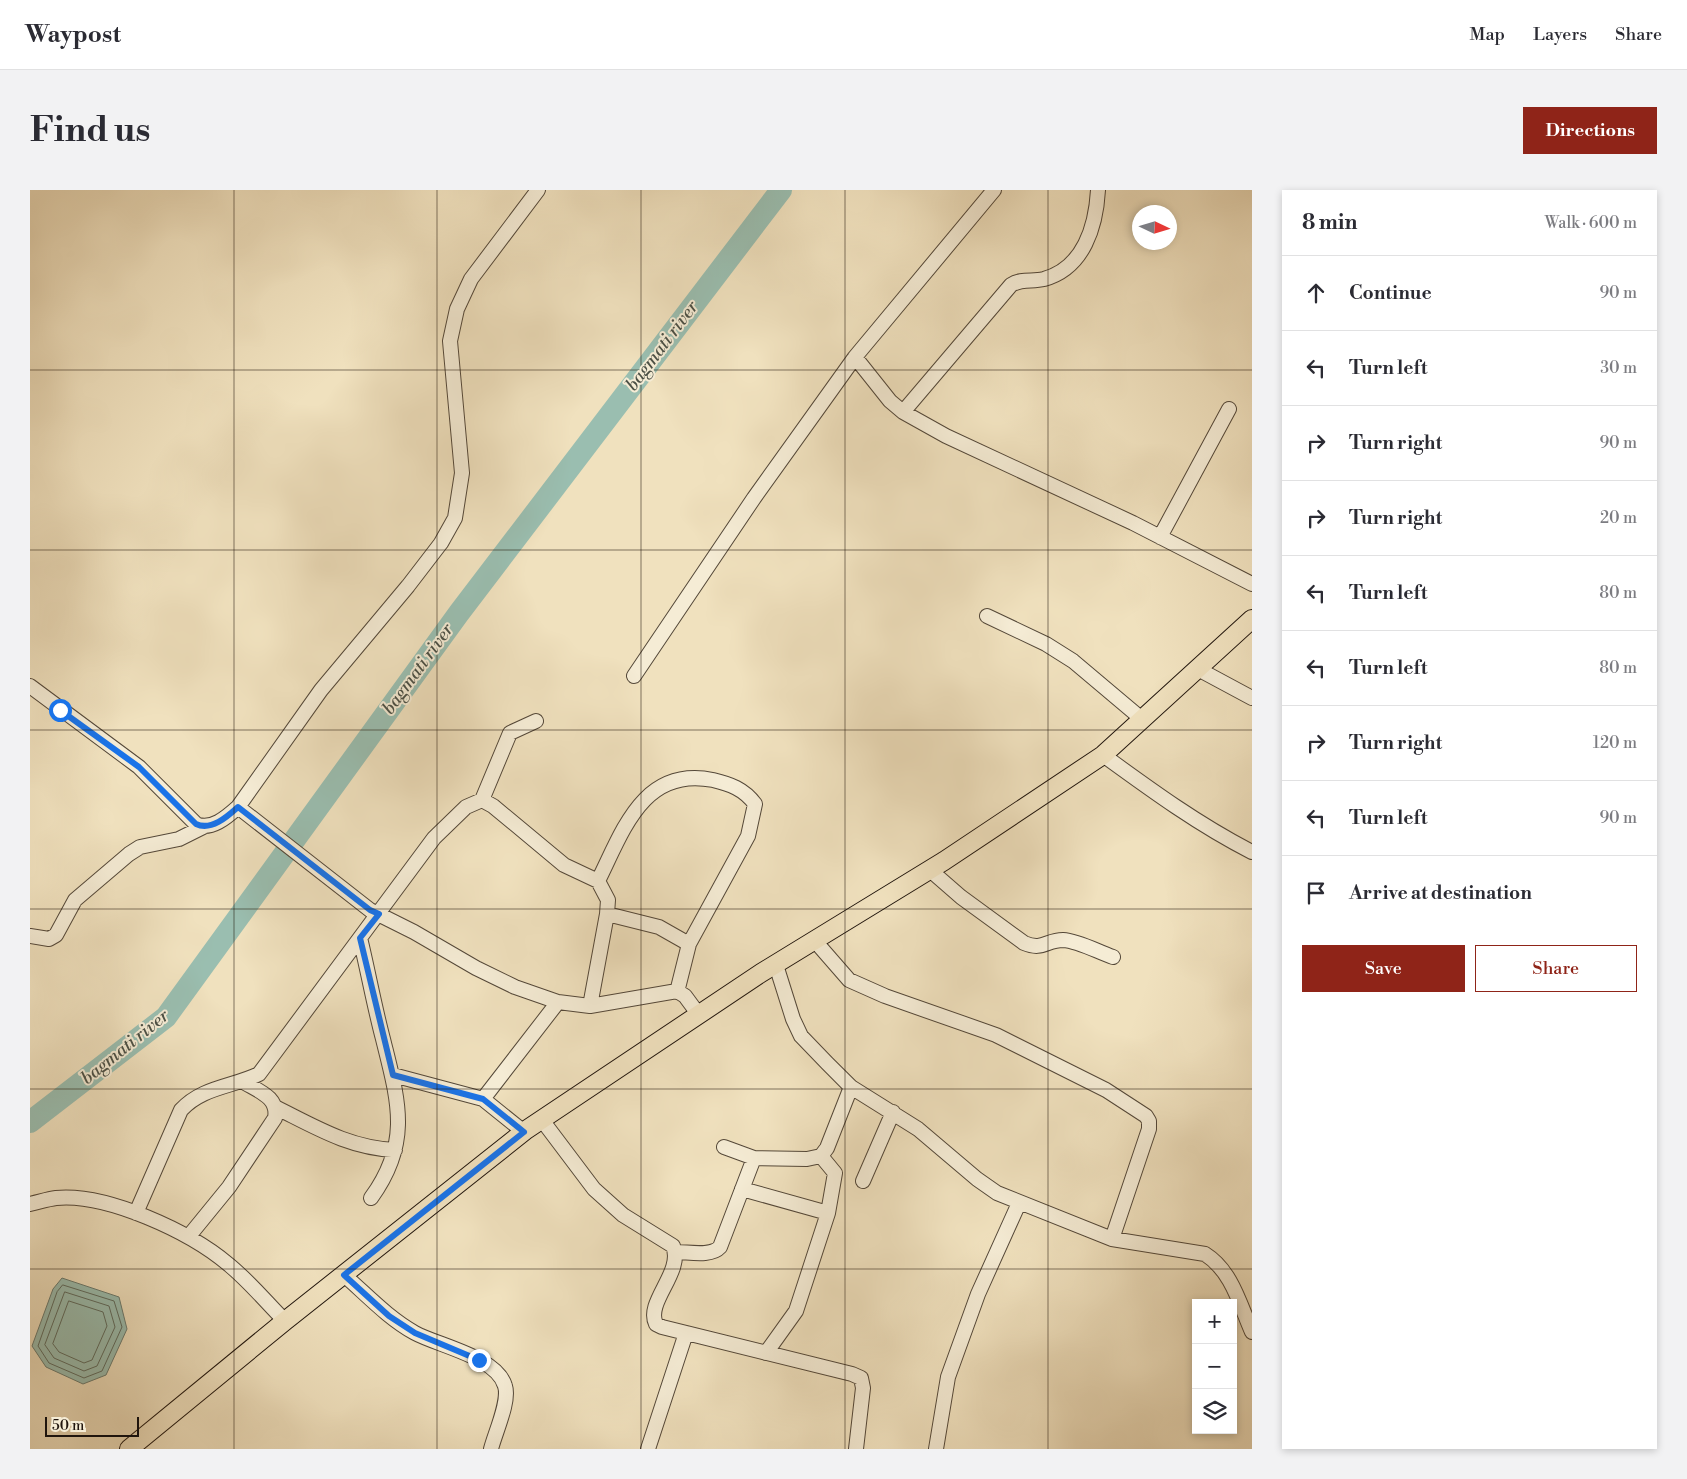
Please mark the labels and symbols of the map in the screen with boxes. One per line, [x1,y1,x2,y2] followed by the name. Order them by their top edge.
[1132,205,1177,250] north arrow
[621,296,704,396] water label: bagmati river
[377,619,459,719] water label: bagmati river
[49,699,72,722] route start
[76,1004,174,1090] water label: bagmati river
[468,1349,491,1372] route end
[45,1414,139,1437] scale bar

